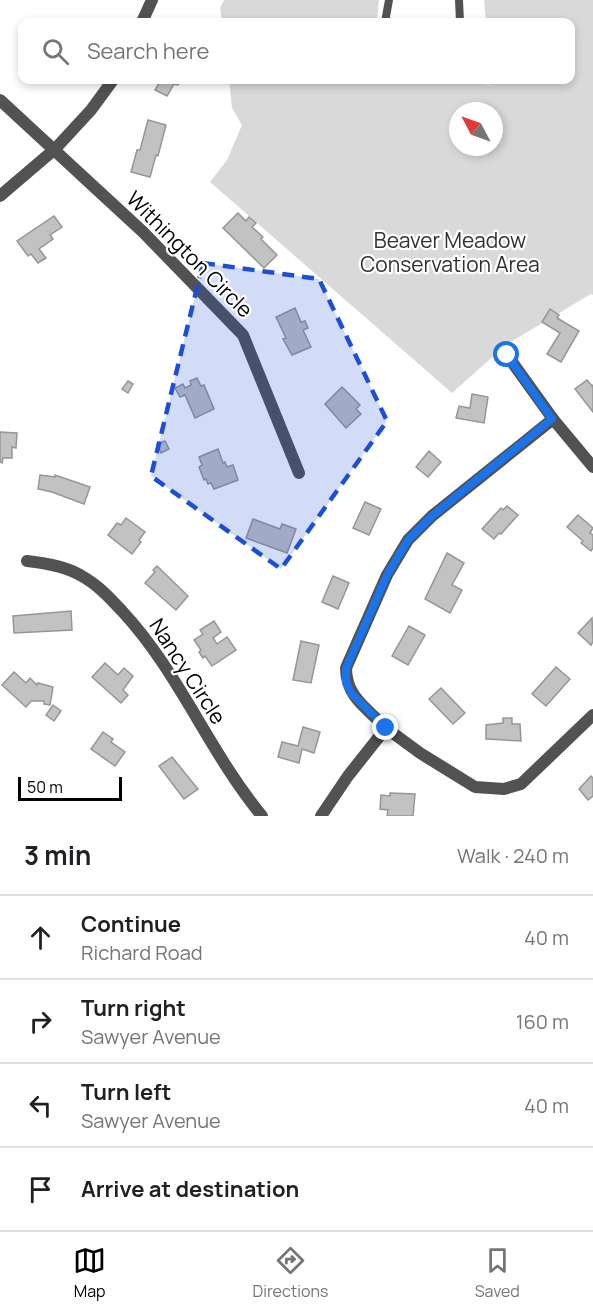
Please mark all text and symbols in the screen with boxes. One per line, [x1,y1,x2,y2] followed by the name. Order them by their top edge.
[18,18,575,84] search box
[39,35,72,68] icon: search
[87,36,209,66] text: Search here
[449,102,503,156] north arrow
[121,185,259,323] street label: Withington Circle
[360,226,540,278] park label: Beaver Meadow Conservation Area
[493,341,519,367] route start
[143,613,233,729] street label: Nancy Circle
[372,714,398,740] route end
[18,774,122,802] scale bar
[27,776,63,798] text: 50 m
[24,837,91,873] text: 3 min
[457,842,569,869] text: Walk · 240 m
[81,909,181,939] text: Continue
[24,921,57,954] icon: ahead
[524,924,569,951] text: 40 m
[81,939,203,966] text: Richard Road
[81,993,186,1023] text: Turn right
[24,1005,57,1038] icon: right
[516,1008,569,1035] text: 160 m
[81,1023,221,1050] text: Sawyer Avenue
[81,1077,171,1107] text: Turn left
[24,1089,57,1122] icon: left
[524,1092,569,1119] text: 40 m
[81,1107,221,1134] text: Sawyer Avenue
[24,1173,57,1206] icon: arrive
[81,1174,299,1204] text: Arrive at destination
[73,1244,106,1302] tab: Map
[253,1244,328,1302] tab: Directions
[475,1244,520,1302] tab: Saved

